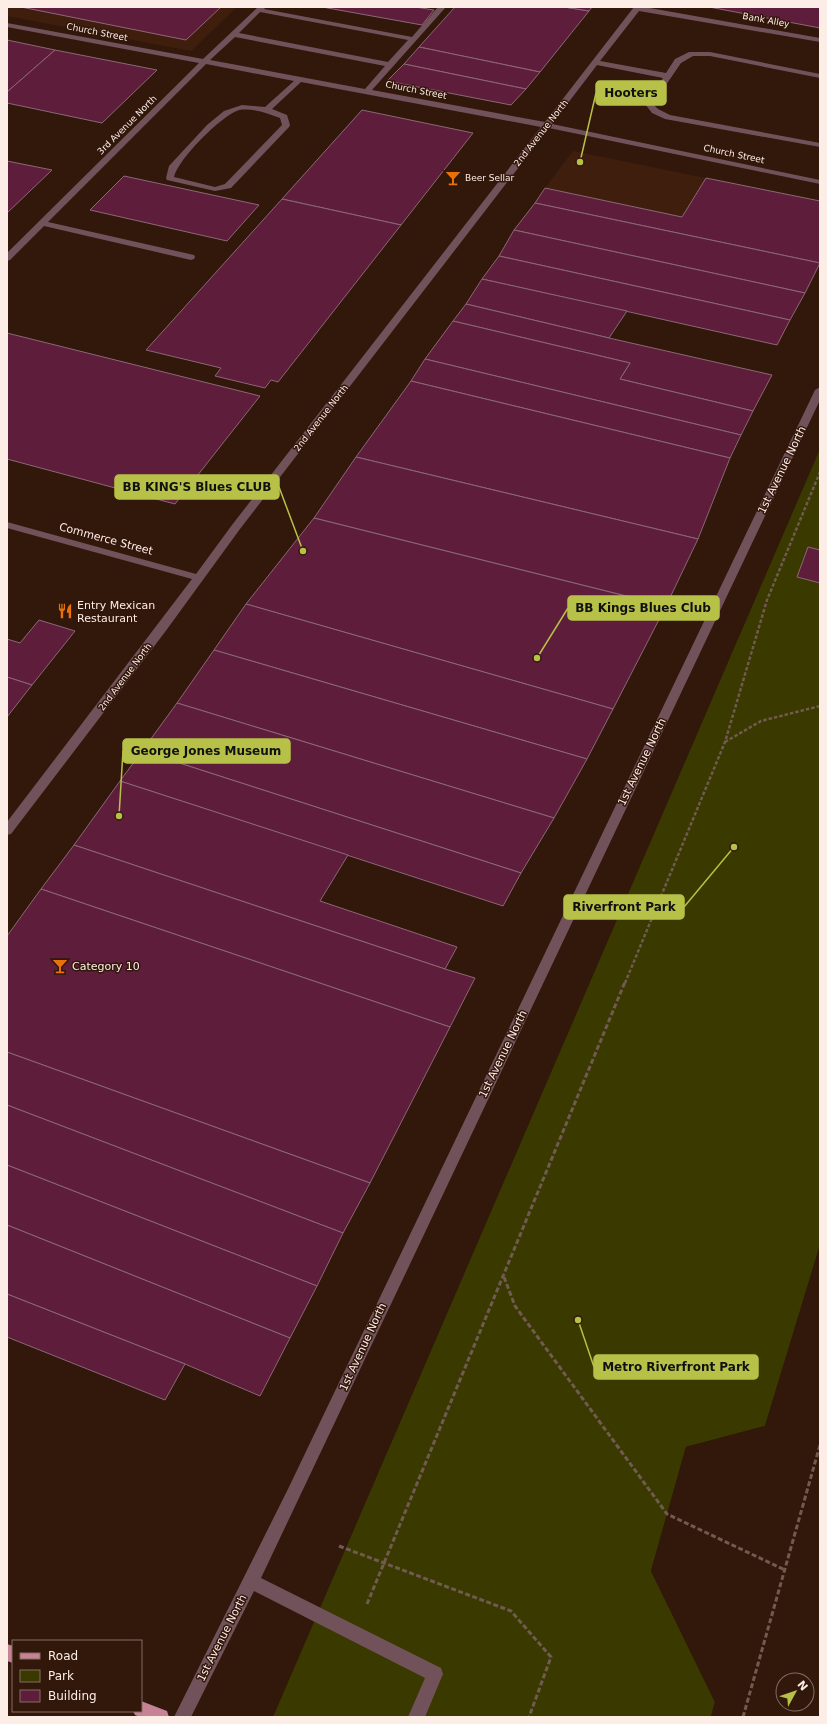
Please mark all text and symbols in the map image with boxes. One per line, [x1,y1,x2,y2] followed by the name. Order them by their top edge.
[742,11,791,29] street label: Bank Alley
[66,21,129,43] street label: Church Street
[385,79,448,101] street label: Church Street
[596,81,666,105] callout: Hooters
[604,86,658,100] text: Hooters
[95,93,159,157] street label: 3rd Avenue North
[512,98,570,168] street label: 2nd Avenue North
[703,143,766,165] street label: Church Street
[444,169,462,187] bar icon: Beer Sellar
[465,173,515,183] place label: Beer Sellar
[292,383,350,453] street label: 2nd Avenue North
[755,424,809,516] street label: 1st Avenue North
[115,475,279,499] callout: BB KING'S Blues CLUB
[123,480,271,494] text: BB KING'S Blues CLUB
[58,520,155,558] street label: Commerce Street
[568,596,719,620] callout: BB Kings Blues Club
[77,599,155,625] place label: Entry Mexican Restaurant
[575,601,711,615] text: BB Kings Blues Club
[56,602,74,620] restaurant icon: Entry Mexican Restaurant
[96,641,154,713] street label: 2nd Avenue North
[615,716,669,808] street label: 1st Avenue North
[123,739,290,763] callout: George Jones Museum
[131,744,281,758] text: George Jones Museum
[564,895,684,919] callout: Riverfront Park
[572,900,677,914] text: Riverfront Park
[51,957,69,975] bar icon: Category 10
[72,960,140,973] place label: Category 10
[476,1008,530,1100] street label: 1st Avenue North
[337,1301,389,1393] street label: 1st Avenue North
[594,1355,758,1379] callout: Metro Riverfront Park
[602,1360,751,1374] text: Metro Riverfront Park
[194,1592,250,1684] street label: 1st Avenue North
[12,1640,142,1712] legend
[48,1649,78,1663] text: Road
[48,1669,74,1683] text: Park
[775,1672,815,1712] north arrow
[794,1678,810,1694] text: N
[48,1689,97,1703] text: Building

